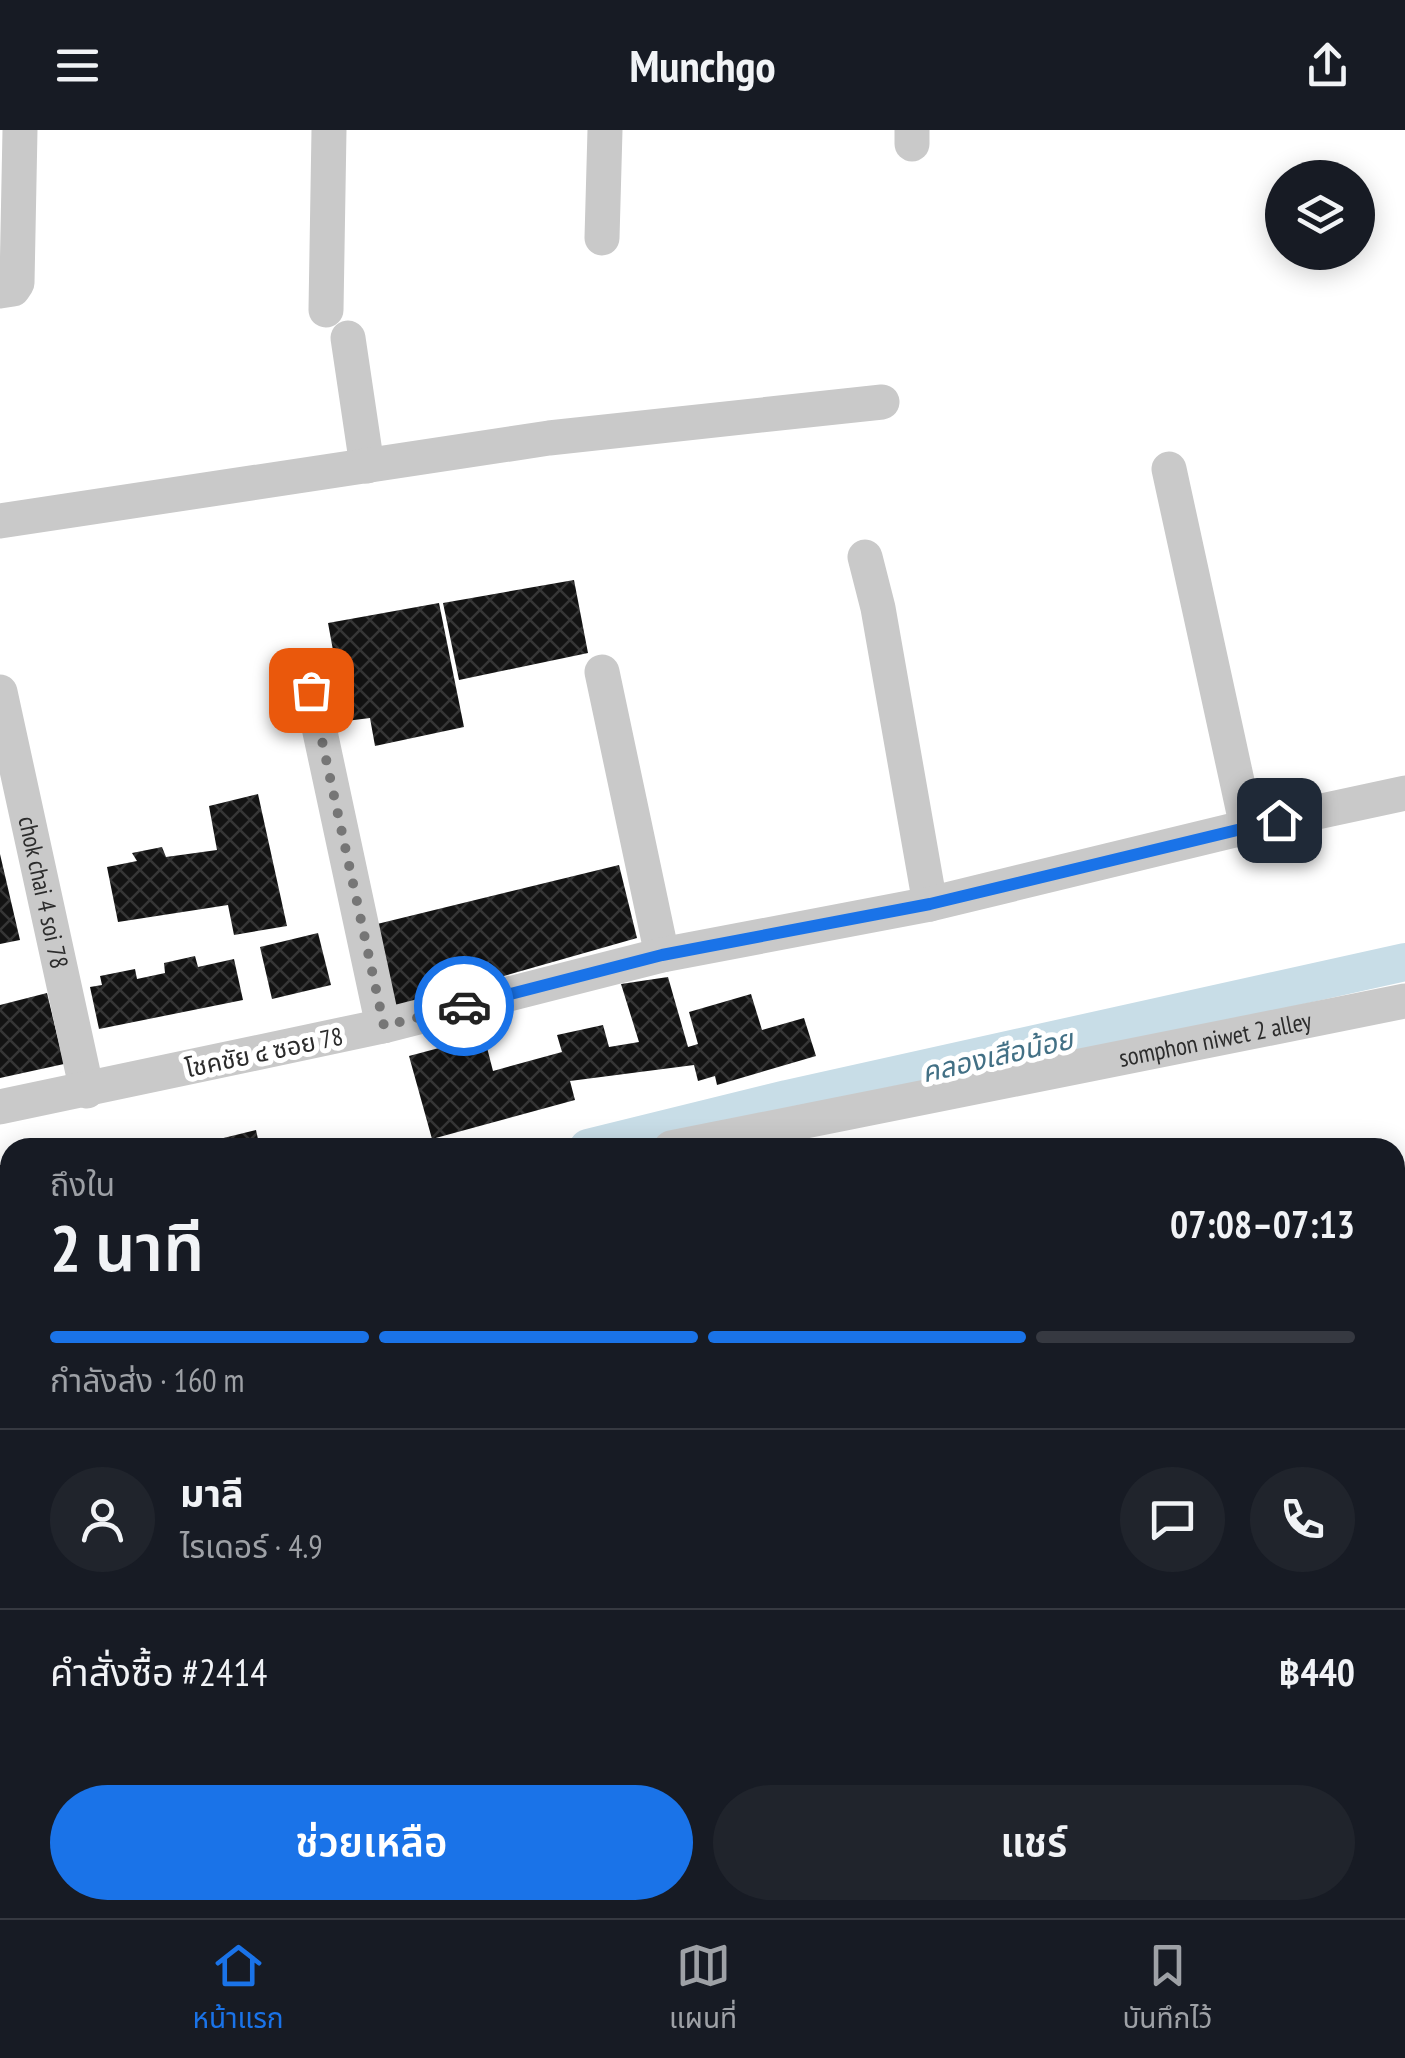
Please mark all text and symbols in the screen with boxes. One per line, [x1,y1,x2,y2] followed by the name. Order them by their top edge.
[629,36,776,94] text: Munchgo
[50,38,105,93] icon: menu
[1300,38,1355,93] icon: share
[1265,160,1375,270] map controls
[1265,160,1375,270] button: layers
[269,648,354,733] pin
[284,663,339,718] icon: bag
[1237,778,1322,863] pin
[1252,793,1307,848] icon: home
[12,813,76,971] street label: chok chai 4 soi 78
[414,956,514,1056] courier
[437,979,492,1034] icon: car
[1116,1004,1315,1074] street label: somphon niwet 2 alley
[918,1019,1079,1090] water label: คลองเสือน้อย
[182,1020,346,1084] street label: โชคชัย ๔ ซอย 78
[50,1163,115,1205] text: ถึงใน
[1170,1199,1355,1248] text: 07:08–07:13
[50,1205,204,1289] text: 2 นาที
[50,1359,244,1401] text: กำลังส่ง · 160 m
[50,1467,155,1572] button: person
[1120,1467,1225,1572] button: chat
[1250,1467,1355,1572] button: phone
[180,1468,244,1517] text: มาลี
[180,1525,323,1567] text: ไรเดอร์ · 4.9
[50,1647,267,1696] text: คำสั่งซื้อ #2414
[1278,1647,1355,1696] text: ฿440
[50,1785,693,1900] button: ช่วยเหลือ
[713,1785,1355,1900] button: แชร์
[193,1938,284,2041] tab: หน้าแรก
[669,1938,737,2041] tab: แผนที่
[1122,1938,1212,2041] tab: บันทึกไว้

